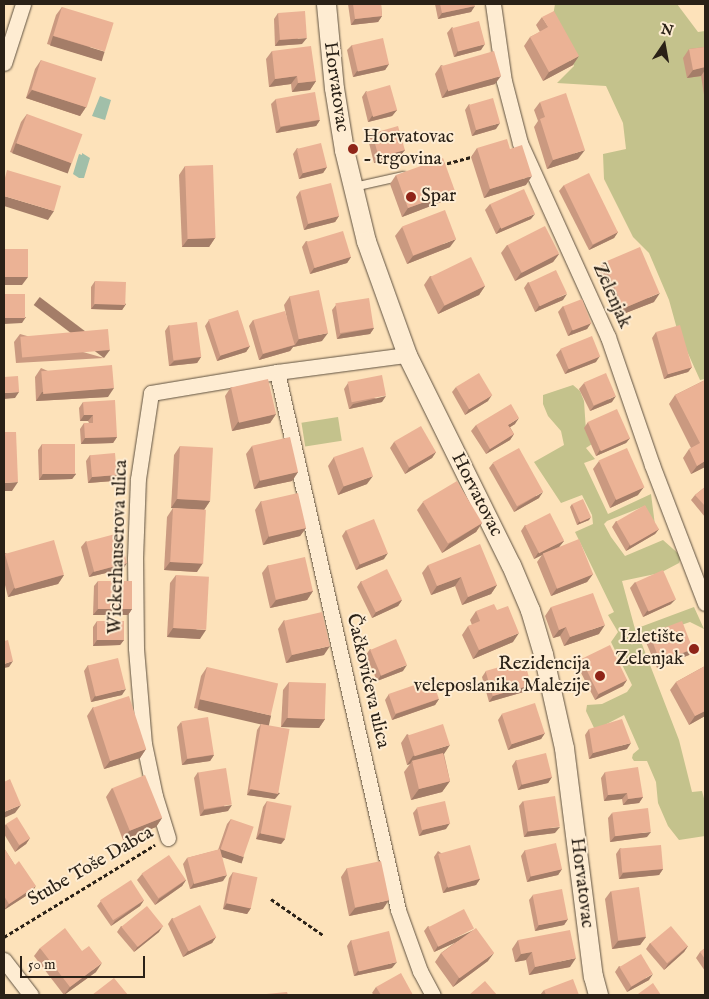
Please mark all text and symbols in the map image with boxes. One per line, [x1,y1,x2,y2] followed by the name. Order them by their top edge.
[639,20,689,70] north arrow
[659,20,675,40] text: N
[317,40,353,134] street label: Horvatovac
[363,127,454,171] place label: Horvatovac - trgovina
[347,143,359,155] marker: Horvatovac - trgovina
[421,186,456,208] place label: Spar
[405,191,417,203] marker: Spar
[587,260,635,332] street label: Zelenjak
[445,449,507,541] street label: Horvatovac
[105,459,133,635] street label: Wickerhauserova ulica
[340,611,394,751] street label: Čačkovićeva ulica
[615,627,684,671] place label: Izletište Zelenjak
[688,643,700,655] marker: Izletište Zelenjak
[414,654,590,698] place label: Rezidencija veleposlanika Malezije
[594,670,606,682] marker: Rezidencija veleposlanika Malezije
[24,822,158,912] street label: Stube Toše Dabca
[564,836,598,930] street label: Horvatovac
[22,946,148,978] scale bar
[28,955,56,974] text: 50 m

